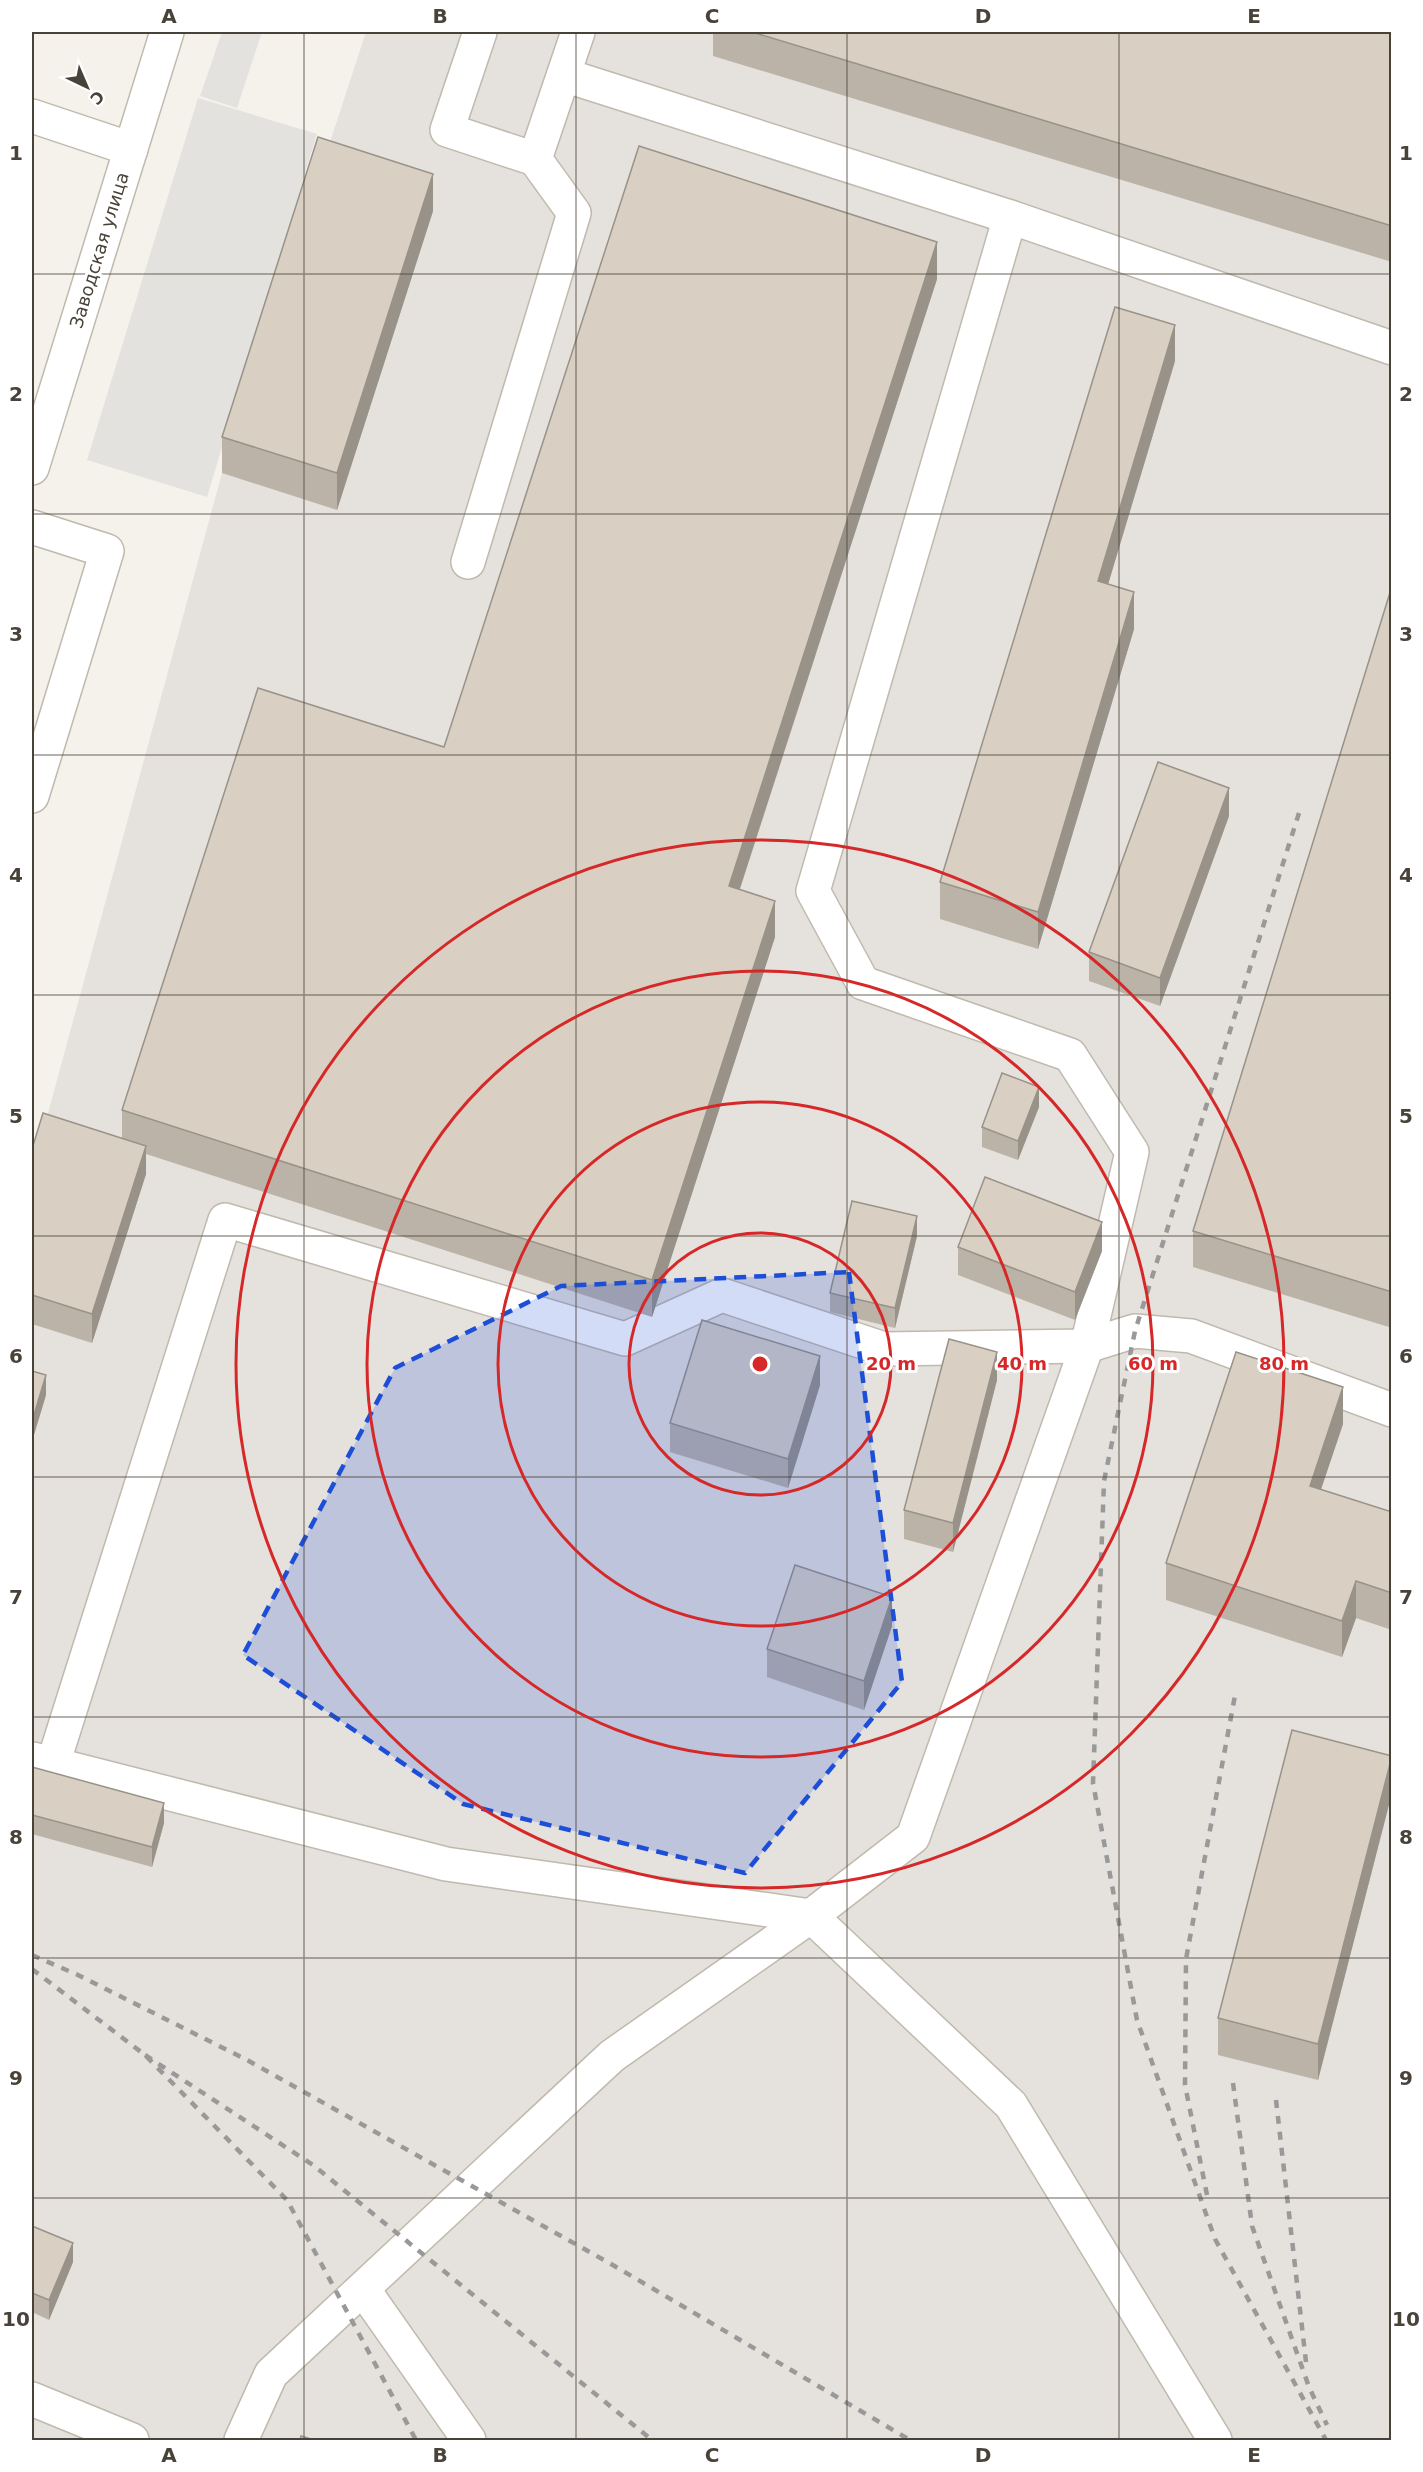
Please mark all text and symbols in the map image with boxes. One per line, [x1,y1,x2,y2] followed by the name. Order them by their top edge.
[161,4,177,28] text: A
[432,4,448,28] text: B
[705,4,719,28] text: C
[975,4,991,28] text: D
[1247,4,1261,28] text: E
[57,57,117,117] north arrow
[86,87,108,108] text: С
[9,141,23,165] text: 1
[1399,141,1413,165] text: 1
[65,169,133,331] street label: Заводская улица
[9,382,23,406] text: 2
[1399,382,1413,406] text: 2
[9,622,23,646] text: 3
[1399,622,1413,646] text: 3
[9,863,23,887] text: 4
[1399,863,1413,887] text: 4
[9,1104,23,1128] text: 5
[1399,1104,1413,1128] text: 5
[9,1344,23,1368] text: 6
[1399,1344,1413,1368] text: 6
[866,1353,916,1374] text: 20 m
[997,1353,1047,1374] text: 40 m
[1128,1353,1178,1374] text: 60 m
[1259,1353,1309,1374] text: 80 m
[750,1354,770,1374] centre of rings
[9,1585,23,1609] text: 7
[1399,1585,1413,1609] text: 7
[9,1825,23,1849] text: 8
[1399,1825,1413,1849] text: 8
[9,2066,23,2090] text: 9
[1399,2066,1413,2090] text: 9
[2,2307,30,2331] text: 10
[1392,2307,1420,2331] text: 10
[161,2443,177,2467] text: A
[432,2443,448,2467] text: B
[705,2443,719,2467] text: C
[975,2443,991,2467] text: D
[1247,2443,1261,2467] text: E

